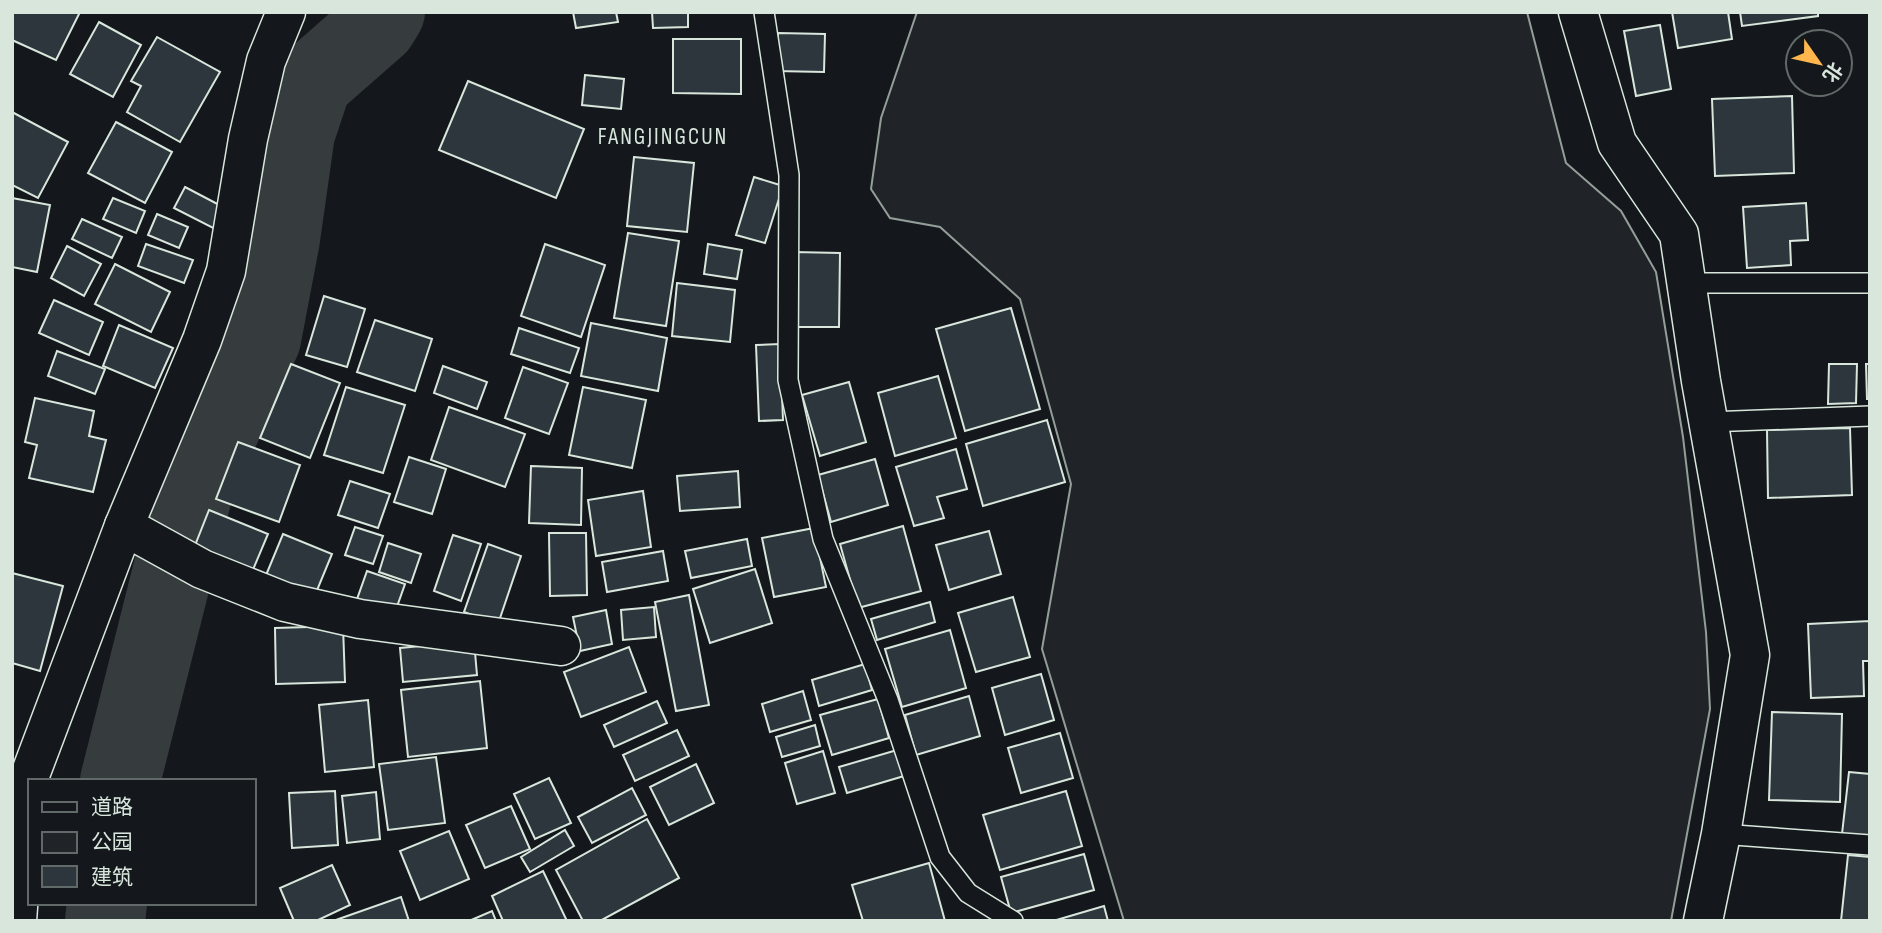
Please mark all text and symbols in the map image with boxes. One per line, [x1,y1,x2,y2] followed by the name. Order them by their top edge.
[1784,28,1854,98] north arrow
[1817,57,1847,86] text: 北
[598,123,728,151] district label: FANGJINGCUN
[28,779,256,905] legend
[91,795,133,820] text: 道路
[91,830,133,855] text: 公园
[91,865,133,890] text: 建筑

